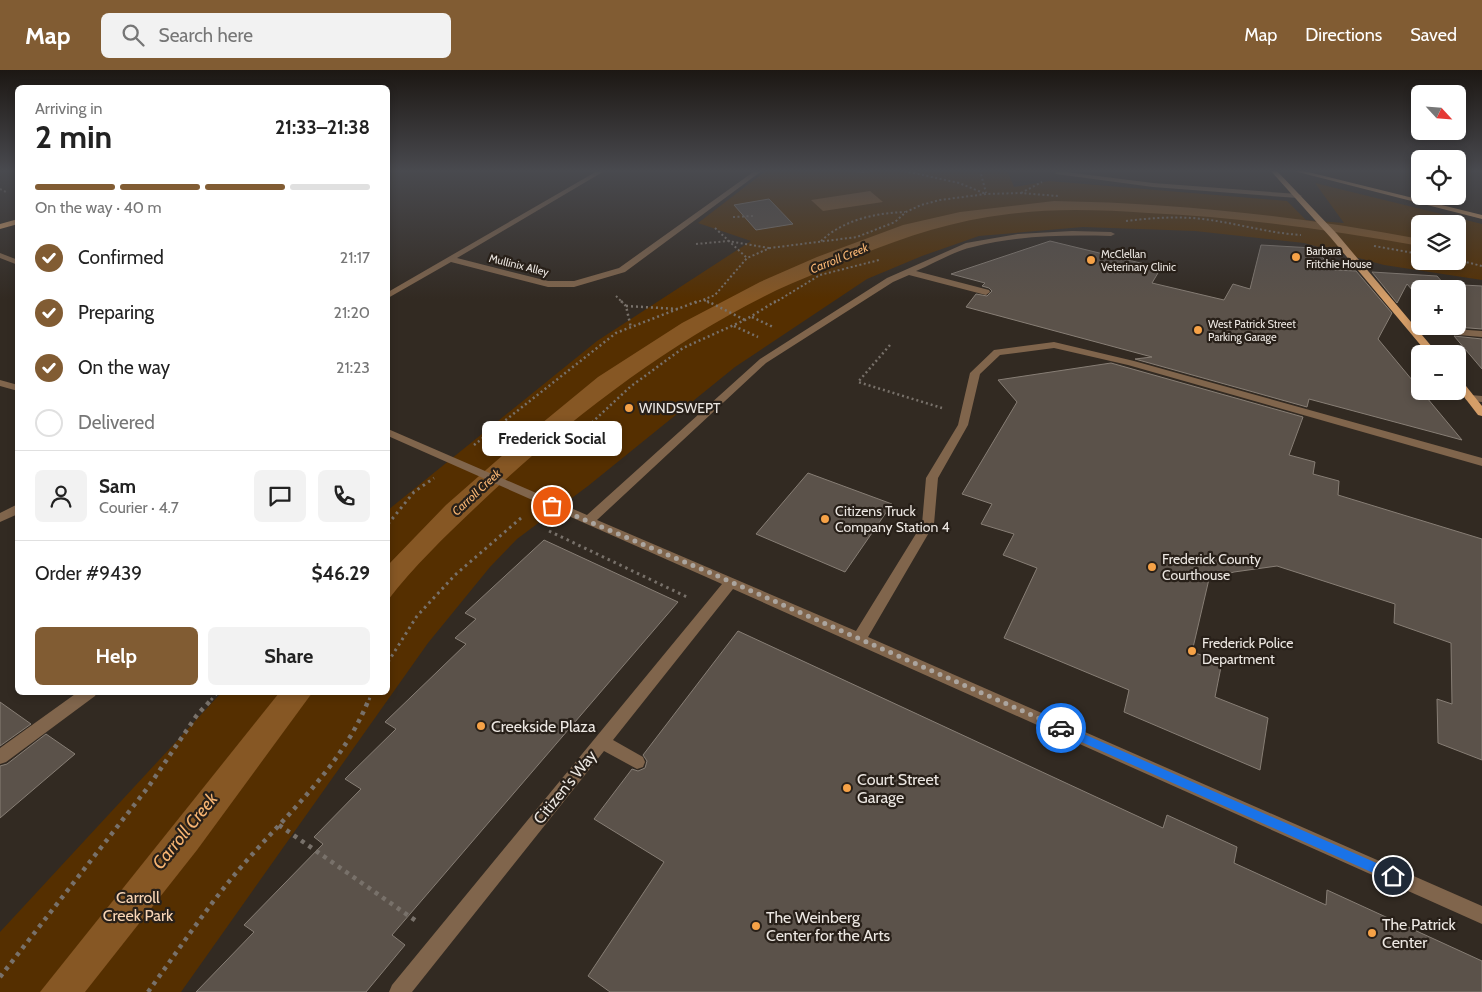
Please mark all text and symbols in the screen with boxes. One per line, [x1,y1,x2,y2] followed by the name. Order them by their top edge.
[101,13,451,58] search box
[25,21,71,50] text: Map
[119,21,147,49] icon: search
[159,24,253,47] text: Search here
[1244,24,1277,46] text: Map
[1305,24,1382,46] text: Directions
[1410,24,1457,46] text: Saved
[1411,85,1466,140] north arrow
[1411,85,1466,400] map controls
[35,99,102,118] text: Arriving in
[275,116,370,139] text: 21:33–21:38
[35,117,112,156] text: 2 min
[1411,150,1466,205] button: locate
[35,198,162,217] text: On the way · 40 m
[1411,215,1466,270] button: layers
[808,239,871,276] water label: Carroll Creek
[35,244,63,272] icon: check
[1306,244,1372,271] place label: Barbara Fritchie House
[78,246,164,269] text: Confirmed
[1101,247,1176,274] place label: McClellan Veterinary Clinic
[340,248,370,267] text: 21:17
[488,251,551,279] street label: Mullinix Alley
[1290,251,1302,263] marker: Barbara Fritchie House
[1085,254,1097,266] marker: McClellan Veterinary Clinic
[1411,280,1466,335] button: +
[35,299,63,327] icon: check
[78,301,154,324] text: Preparing
[334,303,370,322] text: 21:20
[1208,317,1296,344] place label: West Patrick Street Parking Garage
[1192,324,1204,336] marker: West Patrick Street Parking Garage
[1411,345,1466,400] button: −
[35,354,63,382] icon: check
[78,356,170,379] text: On the way
[336,358,370,377] text: 21:23
[639,399,721,417] place label: WINDSWEPT
[623,402,635,414] marker: WINDSWEPT
[78,411,155,434] text: Delivered
[482,421,622,456] callout: Frederick Social
[498,429,606,448] text: Frederick Social
[448,465,504,518] water label: Carroll Creek
[35,470,87,522] button: person
[254,470,306,522] button: chat
[318,470,370,522] button: phone
[99,475,136,498] text: Sam
[531,485,573,527] pin
[538,492,566,520] icon: bag
[99,498,179,517] text: Courier · 4.7
[835,502,950,536] place label: Citizens Truck Company Station 4
[819,513,831,525] marker: Citizens Truck Company Station 4
[1162,550,1261,584] place label: Frederick County Courthouse
[1146,561,1158,573] marker: Frederick County Courthouse
[35,562,142,585] text: Order #9439
[312,562,370,585] text: $46.29
[35,627,198,685] button: Help
[208,627,370,685] button: Share
[1202,634,1293,668] place label: Frederick Police Department
[1186,645,1198,657] marker: Frederick Police Department
[1036,703,1086,753] courier
[1047,714,1075,742] icon: car
[491,717,596,736] place label: Creekside Plaza
[475,720,487,732] marker: Creekside Plaza
[529,746,601,828] street label: Citizen's Way
[857,770,940,807] place label: Court Street Garage
[841,782,853,794] marker: Court Street Garage
[148,787,223,874] water label: Carroll Creek
[1372,855,1414,897] pin
[1379,862,1407,890] icon: home
[103,888,174,925] park label: Carroll Creek Park
[766,908,891,945] place label: The Weinberg Center for the Arts
[1382,915,1456,952] place label: The Patrick Center
[750,920,762,932] marker: The Weinberg Center for the Arts
[1366,927,1378,939] marker: The Patrick Center

